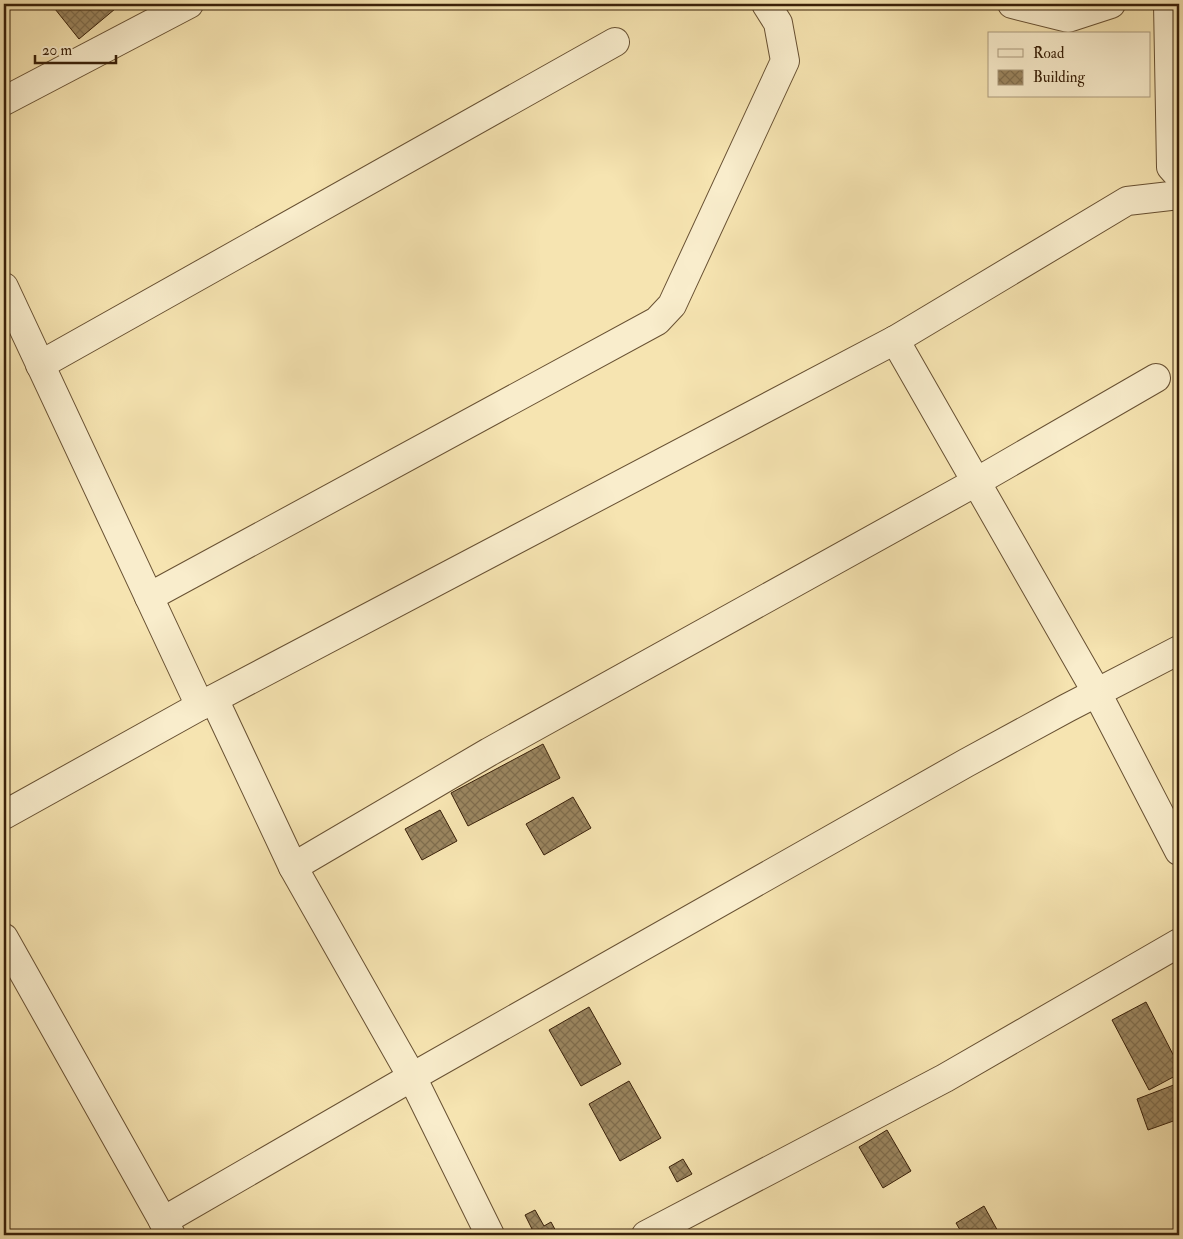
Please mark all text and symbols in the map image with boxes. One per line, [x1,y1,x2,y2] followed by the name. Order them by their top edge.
[35,32,116,64] scale bar
[988,32,1150,98] legend
[42,41,72,60] text: 20 m
[1033,44,1065,63] text: Road
[1033,68,1085,87] text: Building

